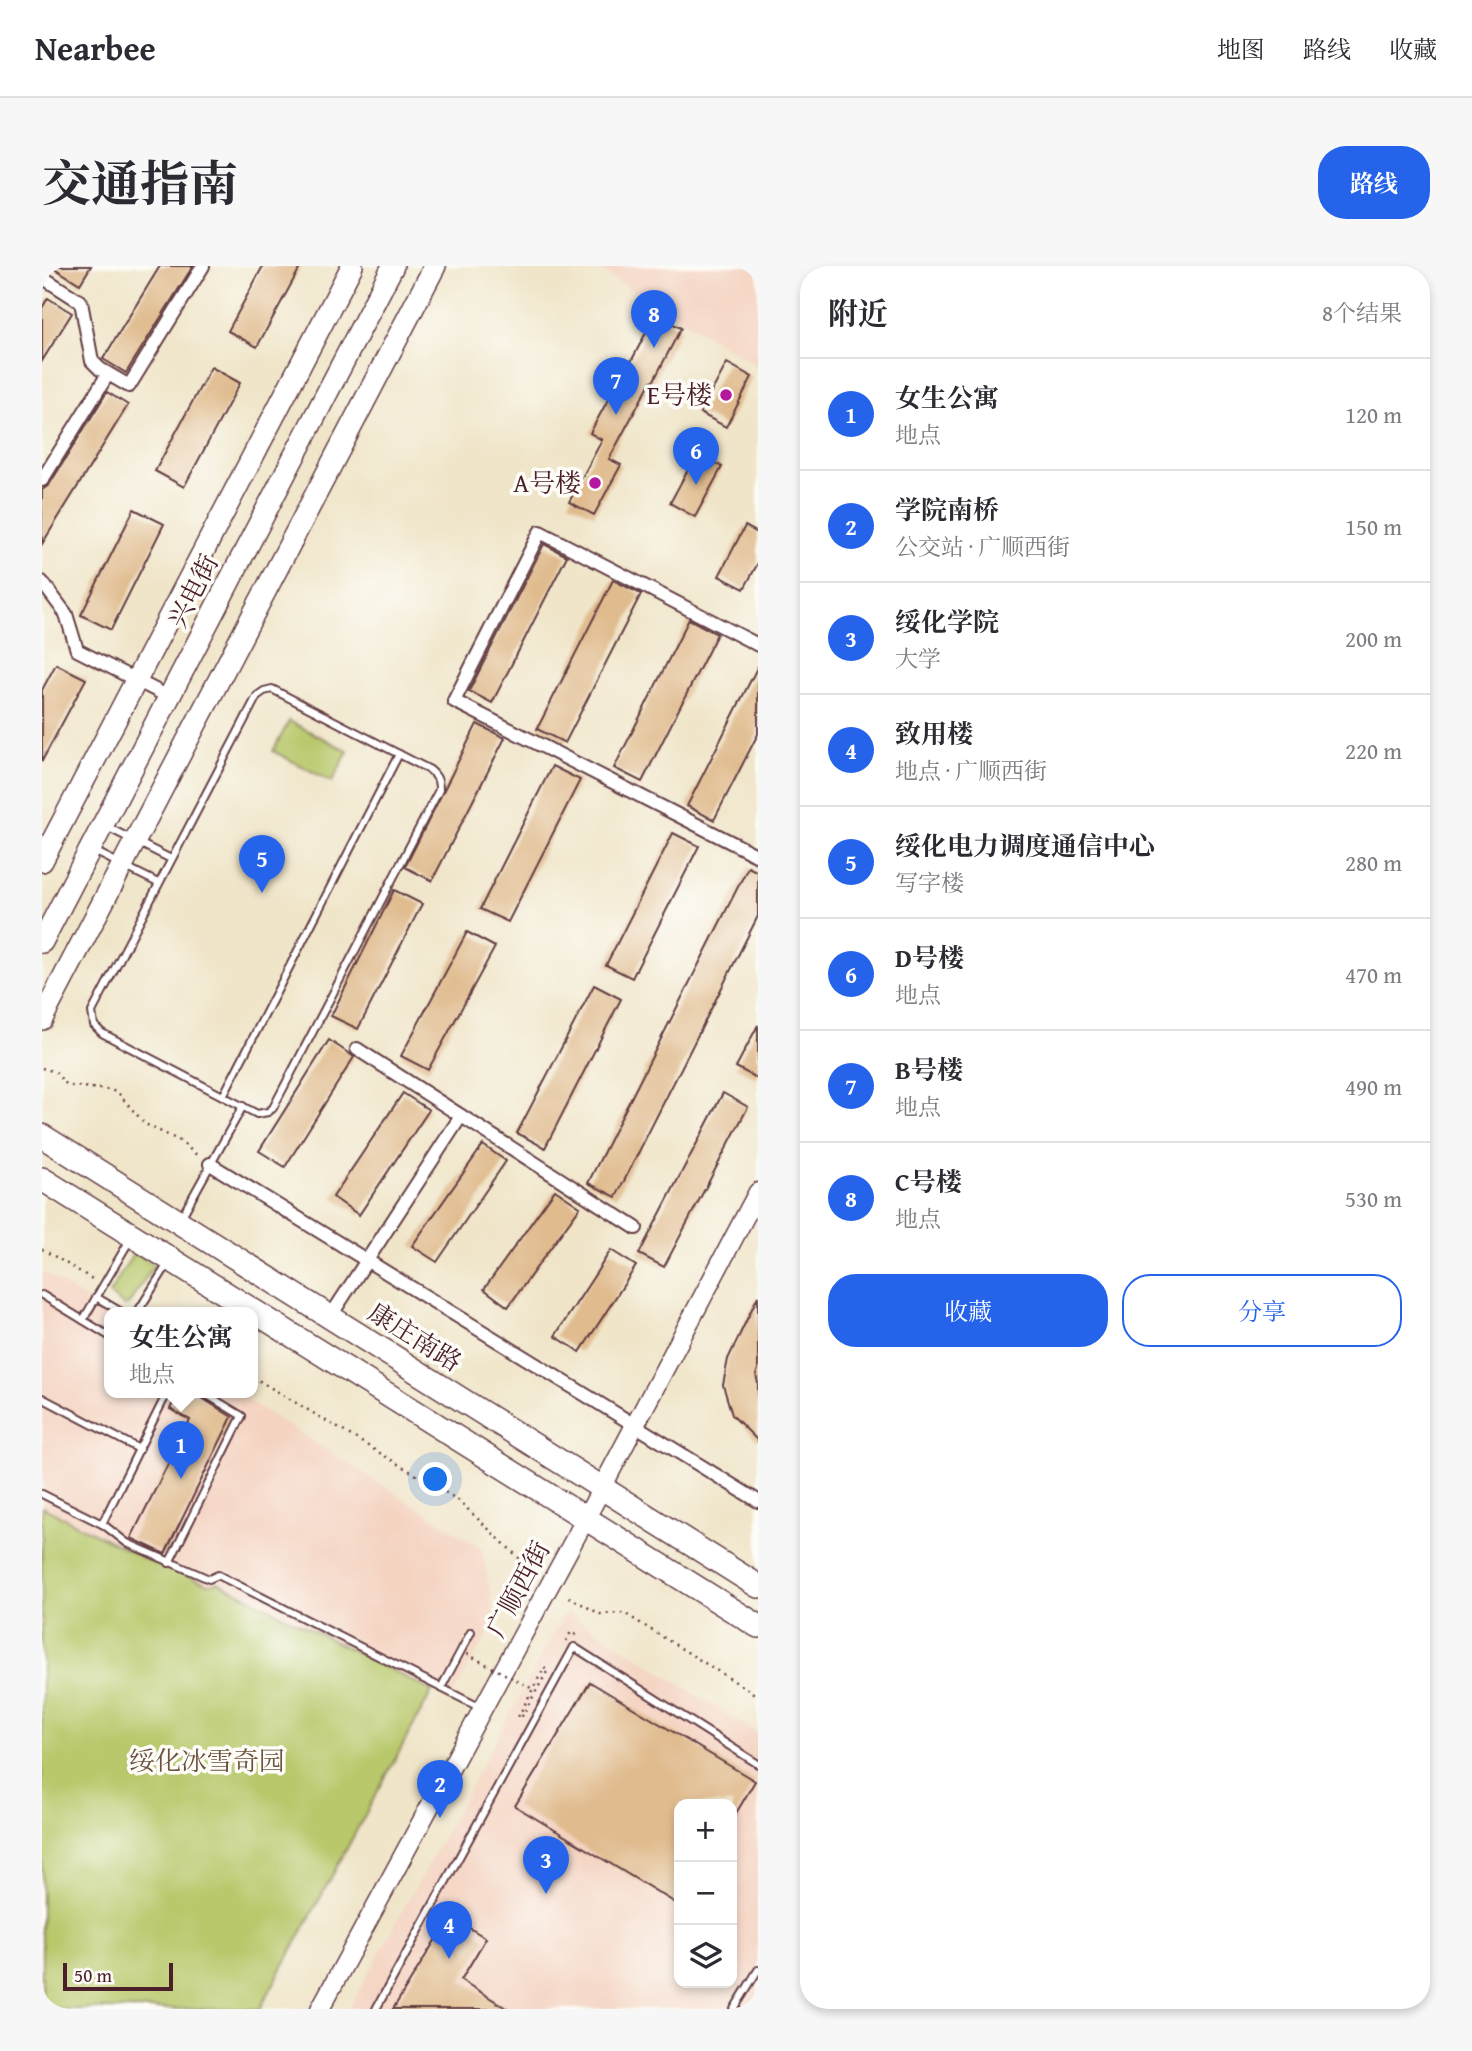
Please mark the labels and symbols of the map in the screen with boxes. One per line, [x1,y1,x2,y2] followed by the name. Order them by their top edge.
[631,290,677,348] pin: 8
[593,357,639,415] pin: 7
[647,375,712,414] place label: E号楼
[718,387,734,403] marker: E号楼
[673,427,719,485] pin: 6
[513,463,581,502] place label: A号楼
[587,475,603,491] marker: A号楼
[157,547,228,634] street label: 兴电街
[239,835,285,893] pin: 5
[361,1292,470,1381] street label: 康庄南路
[158,1421,204,1479] pin: 1
[418,1462,452,1496] your location
[476,1534,559,1644] street label: 广顺西街
[129,1741,285,1780] park label: 绥化冰雪奇园
[417,1760,463,1818] pin: 2
[523,1836,569,1894] pin: 3
[426,1901,472,1959] pin: 4
[63,1960,173,1992] scale bar

